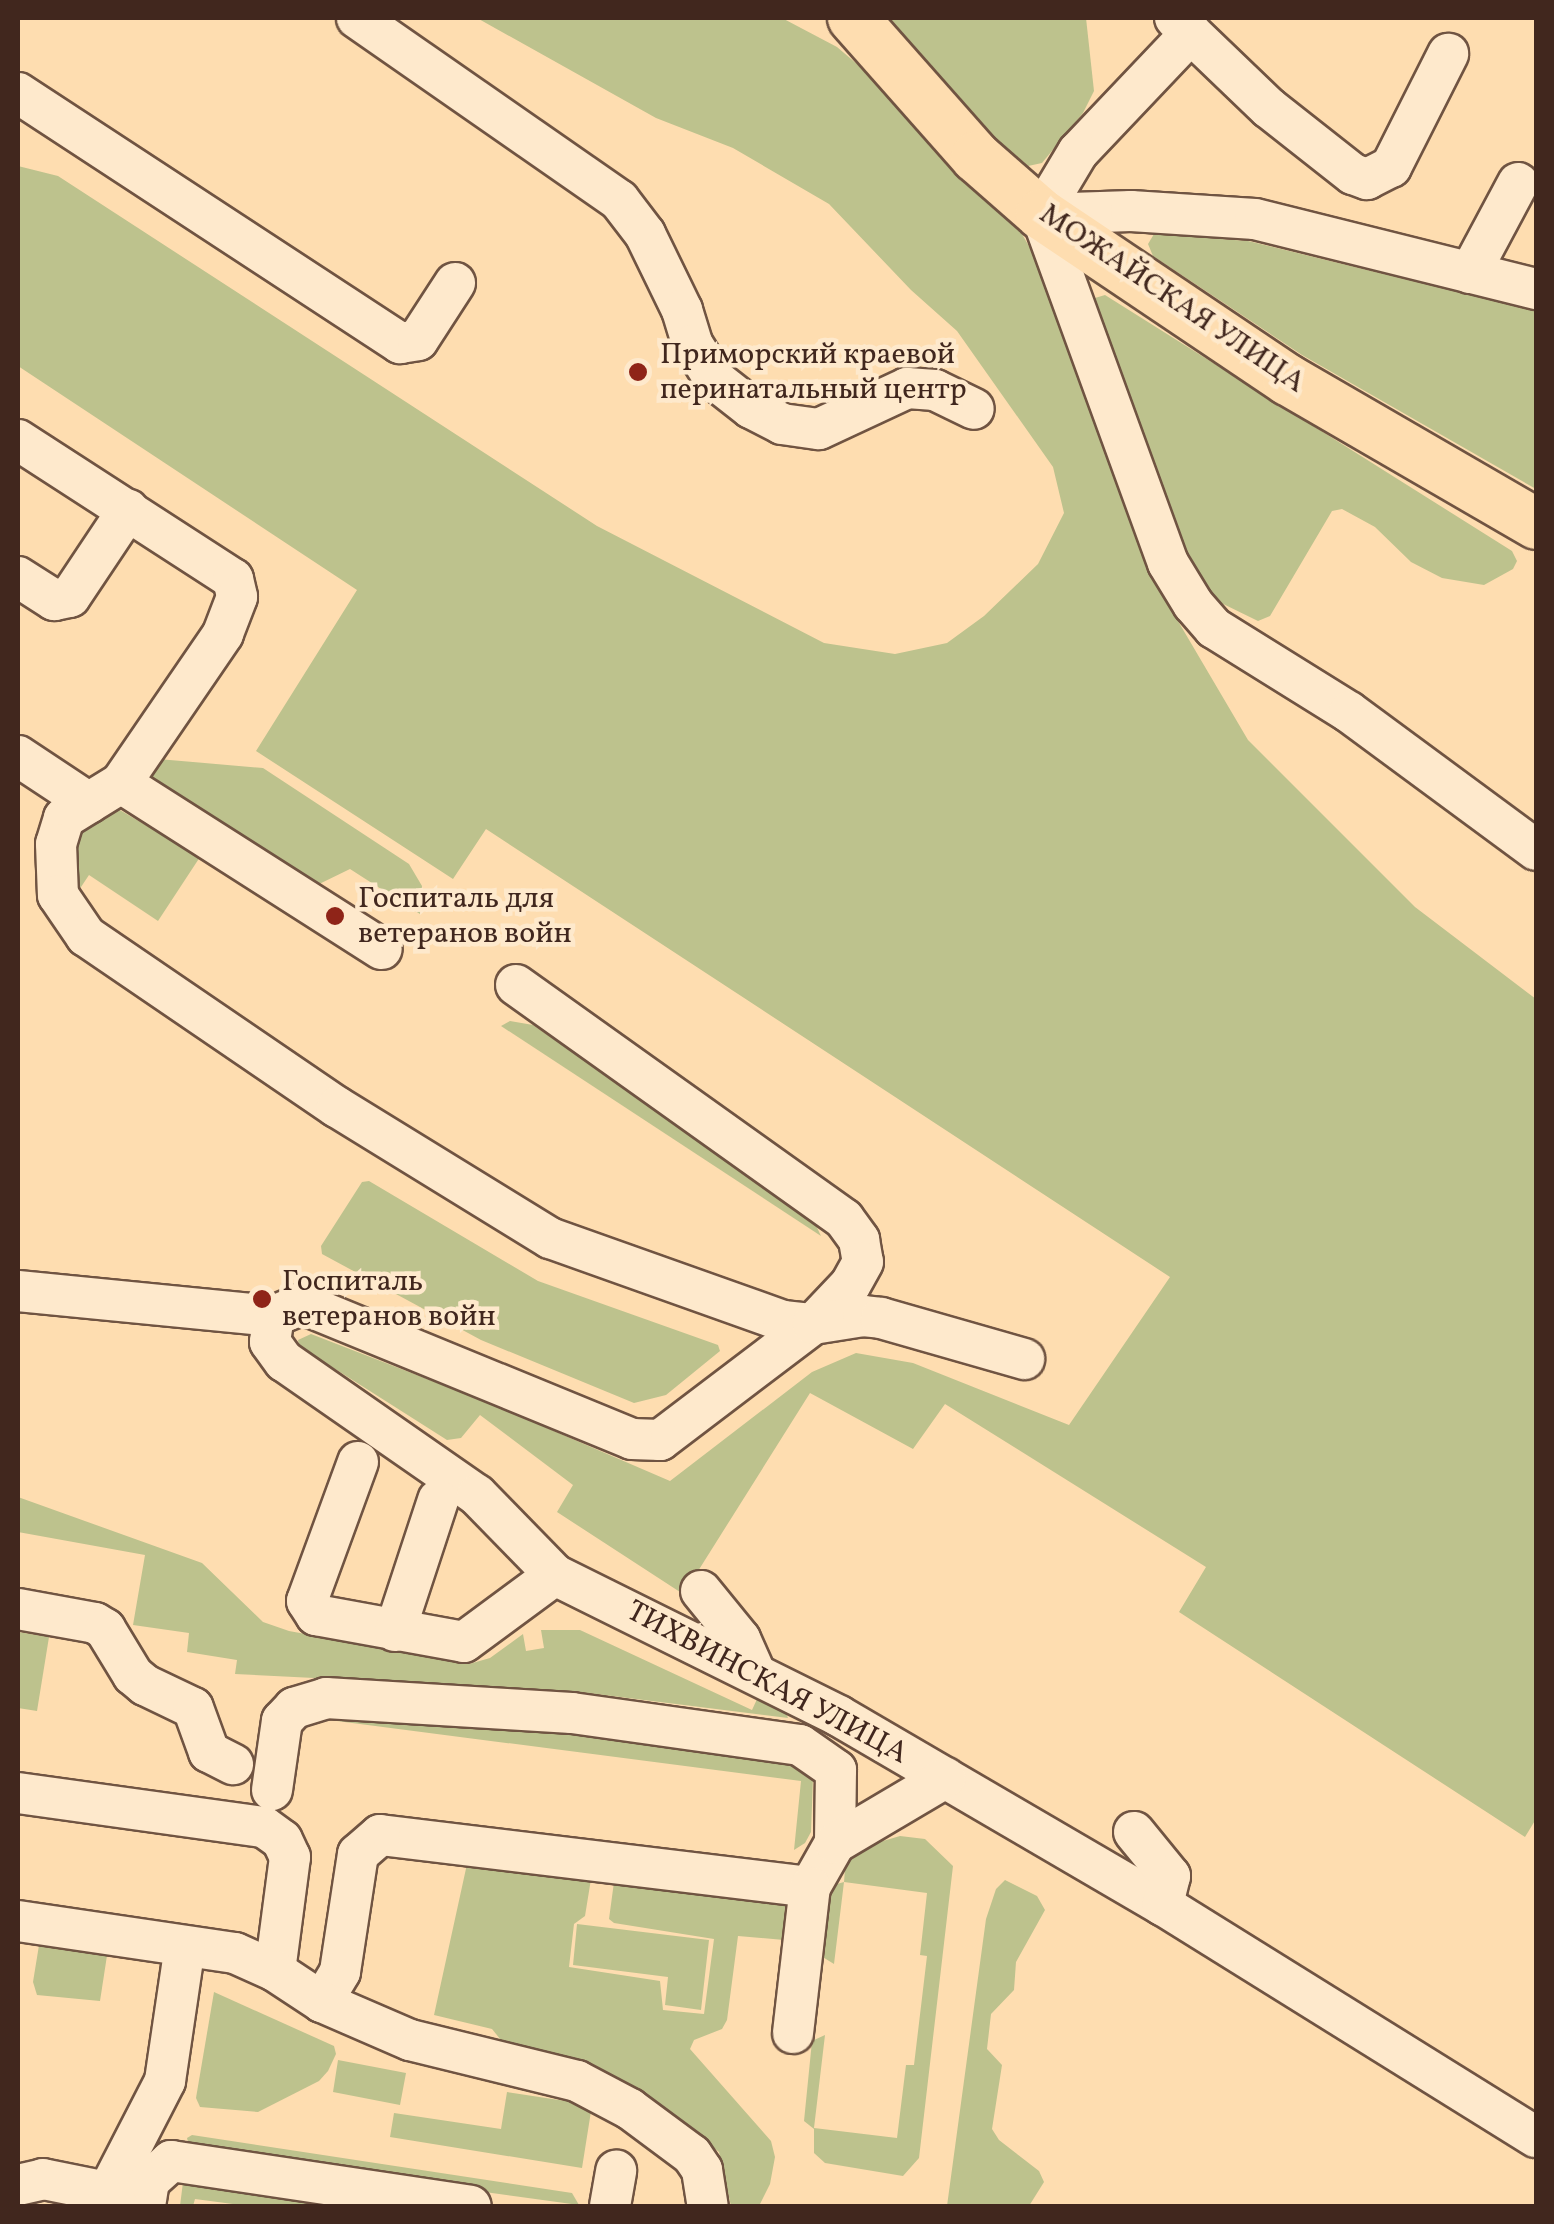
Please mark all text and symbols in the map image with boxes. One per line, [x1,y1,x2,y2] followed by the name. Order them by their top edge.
[1032,197,1312,401] street label: МОЖАЙСКАЯ УЛИЦА
[660,337,967,408] place label: Приморский краевой перинатальный центр
[625,359,651,385] marker: Приморский краевой перинатальный центр
[358,881,572,952] place label: Госпиталь для ветеранов войн
[322,903,348,929] marker: Госпиталь для ветеранов войн
[282,1264,496,1334] place label: Госпиталь ветеранов войн
[251,1288,273,1310] marker: Госпиталь ветеранов войн
[620,1594,914,1772] street label: ТИХВИНСКАЯ УЛИЦА

